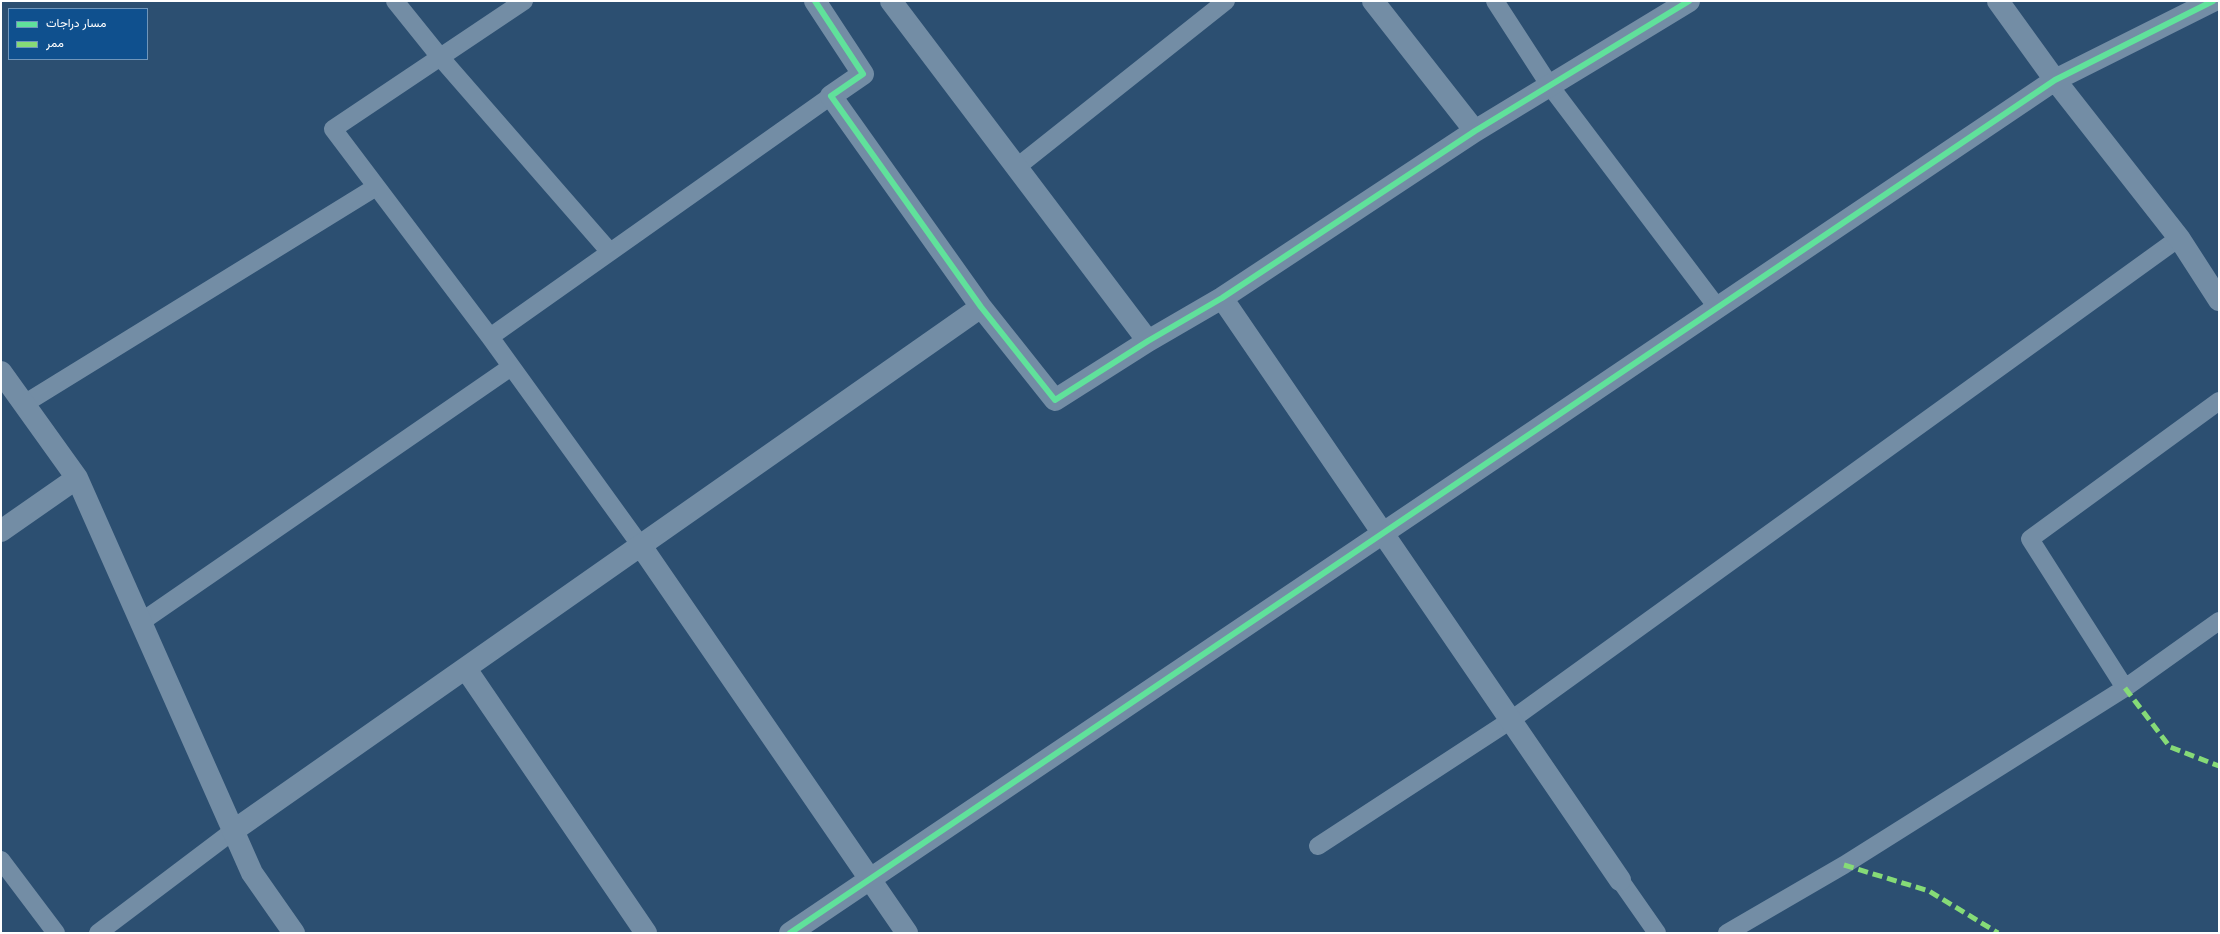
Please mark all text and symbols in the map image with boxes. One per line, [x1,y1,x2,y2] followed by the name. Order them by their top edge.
[8,8,148,60] legend
[46,15,106,30] text: مسار دراجات
[46,35,64,50] text: ممر

